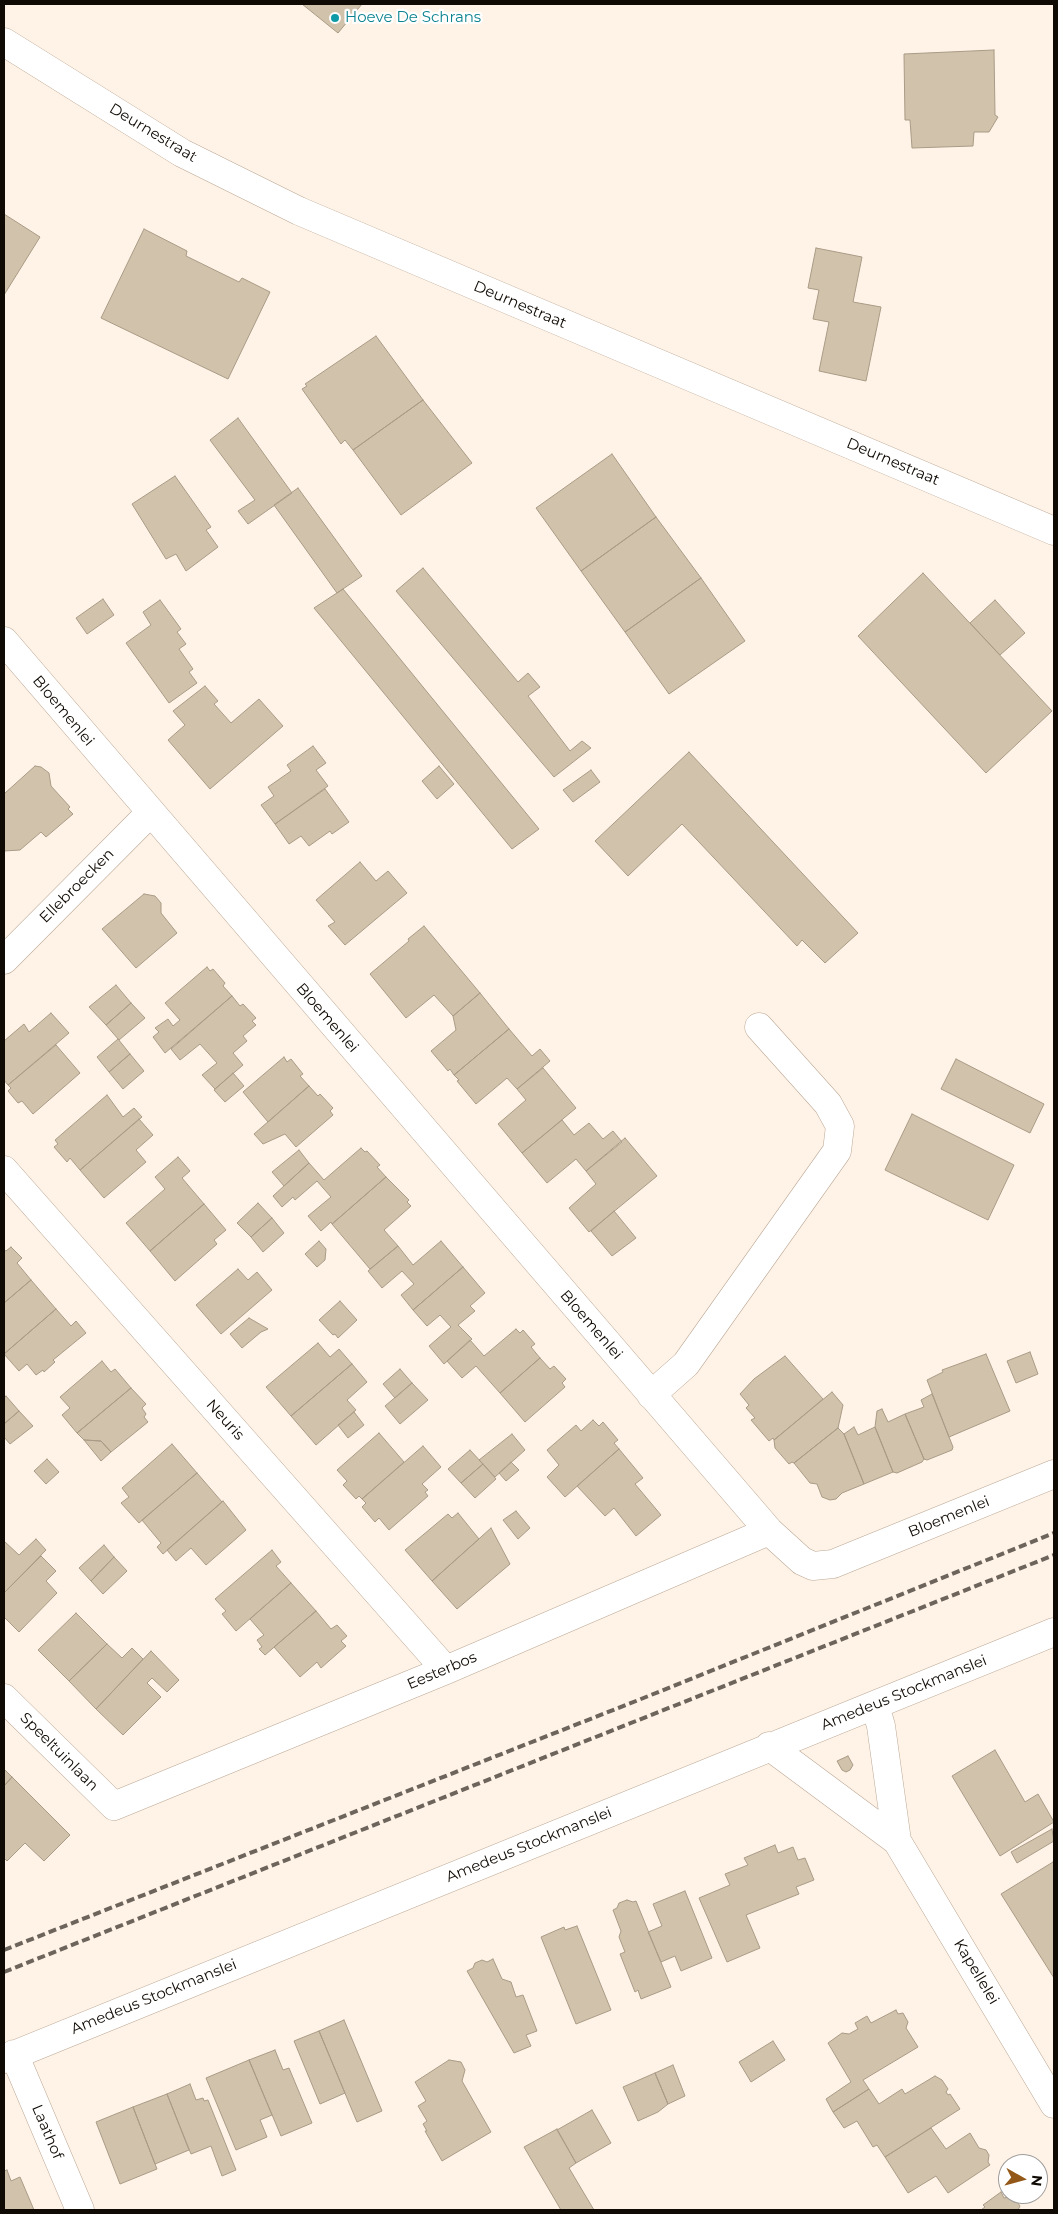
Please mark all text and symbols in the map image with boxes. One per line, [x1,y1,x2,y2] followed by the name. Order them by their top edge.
[345,9,481,27] place label: Hoeve De Schrans
[329,12,341,24] marker: Hoeve De Schrans
[106,100,200,166] street label: Deurnestraat
[471,277,569,333] street label: Deurnestraat
[844,434,942,490] street label: Deurnestraat
[28,672,98,750] street label: Bloemenlei
[36,845,118,927] street label: Ellebroecken
[292,980,362,1056] street label: Bloemenlei
[556,1287,626,1363] street label: Bloemenlei
[202,1396,248,1444] street label: Neuris
[906,1493,992,1541] street label: Bloemenlei
[404,1648,480,1694] street label: Eesterbos
[818,1651,990,1735] street label: Amedeus Stockmanslei
[16,1709,102,1795] street label: Speeltuinlaan
[443,1803,615,1887] street label: Amedeus Stockmanslei
[950,1936,1002,2008] street label: Kapellelei
[68,1955,240,2039] street label: Amedeus Stockmanslei
[28,2102,66,2162] street label: Laathof
[998,2154,1048,2204] north arrow
[1027,2174,1047,2187] text: N

